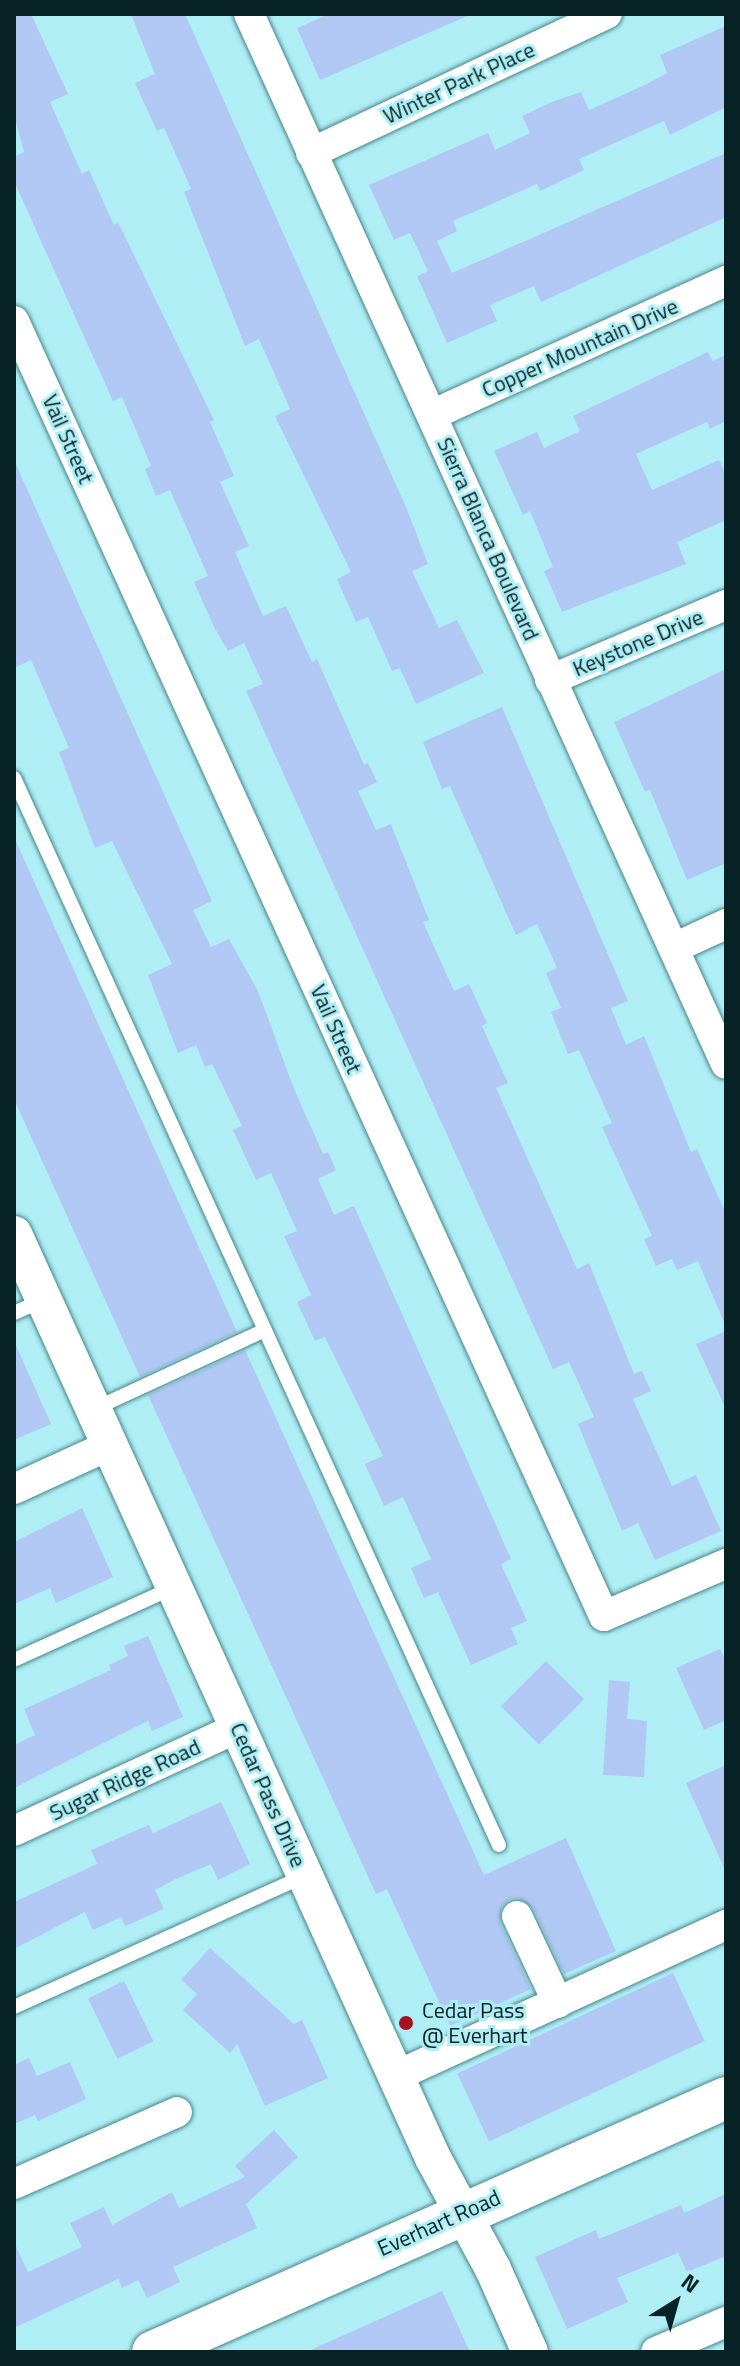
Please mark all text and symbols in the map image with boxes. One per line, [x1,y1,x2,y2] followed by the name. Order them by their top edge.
[379,36,539,130] street label: Winter Park Place
[478,293,682,403] street label: Copper Mountain Drive
[37,390,99,488] street label: Vail Street
[431,434,545,644] street label: Sierra Blanca Boulevard
[569,604,707,682] street label: Keystone Drive
[305,980,367,1078] street label: Vail Street
[224,1719,312,1871] street label: Cedar Pass Drive
[45,1734,205,1826] street label: Sugar Ridge Road
[422,1997,528,2048] place label: Cedar Pass @ Everhart
[397,2014,415,2032] marker: Cedar Pass @ Everhart
[373,2184,505,2262] street label: Everhart Road
[636,2262,716,2342] north arrow
[674,2265,707,2301] text: N

